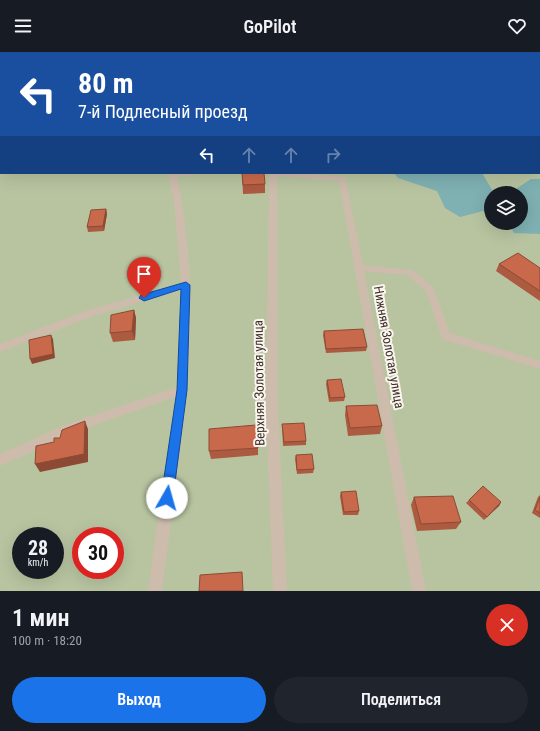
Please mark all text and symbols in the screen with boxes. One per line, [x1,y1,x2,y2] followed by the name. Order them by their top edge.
[12,15,34,37] icon: menu
[506,15,528,37] icon: heart
[243,16,297,37] text: GoPilot
[78,67,134,100] text: 80 m
[12,68,64,120] icon: left
[78,101,248,122] text: 7-й Подлесный проезд
[196,144,218,166] icon: left
[238,144,260,166] icon: ahead
[280,144,302,166] icon: ahead
[322,144,344,166] icon: right
[484,186,528,230] map controls
[484,186,528,230] button: layers
[127,257,161,298] pin
[133,263,155,285] icon: arrive
[371,285,407,409] street label: Нижняя Золотая улица
[250,320,268,446] street label: Верхняя Золотая улица
[146,477,188,519] position arrow
[72,527,124,579] speed limit sign: 30
[28,536,48,560] text: 28
[28,557,48,568] text: km/h
[12,604,70,632] text: 1 мин
[486,604,528,646] button: close
[12,633,82,648] text: 100 m · 18:20
[12,677,266,723] button: Выход
[274,677,528,723] button: Поделиться

